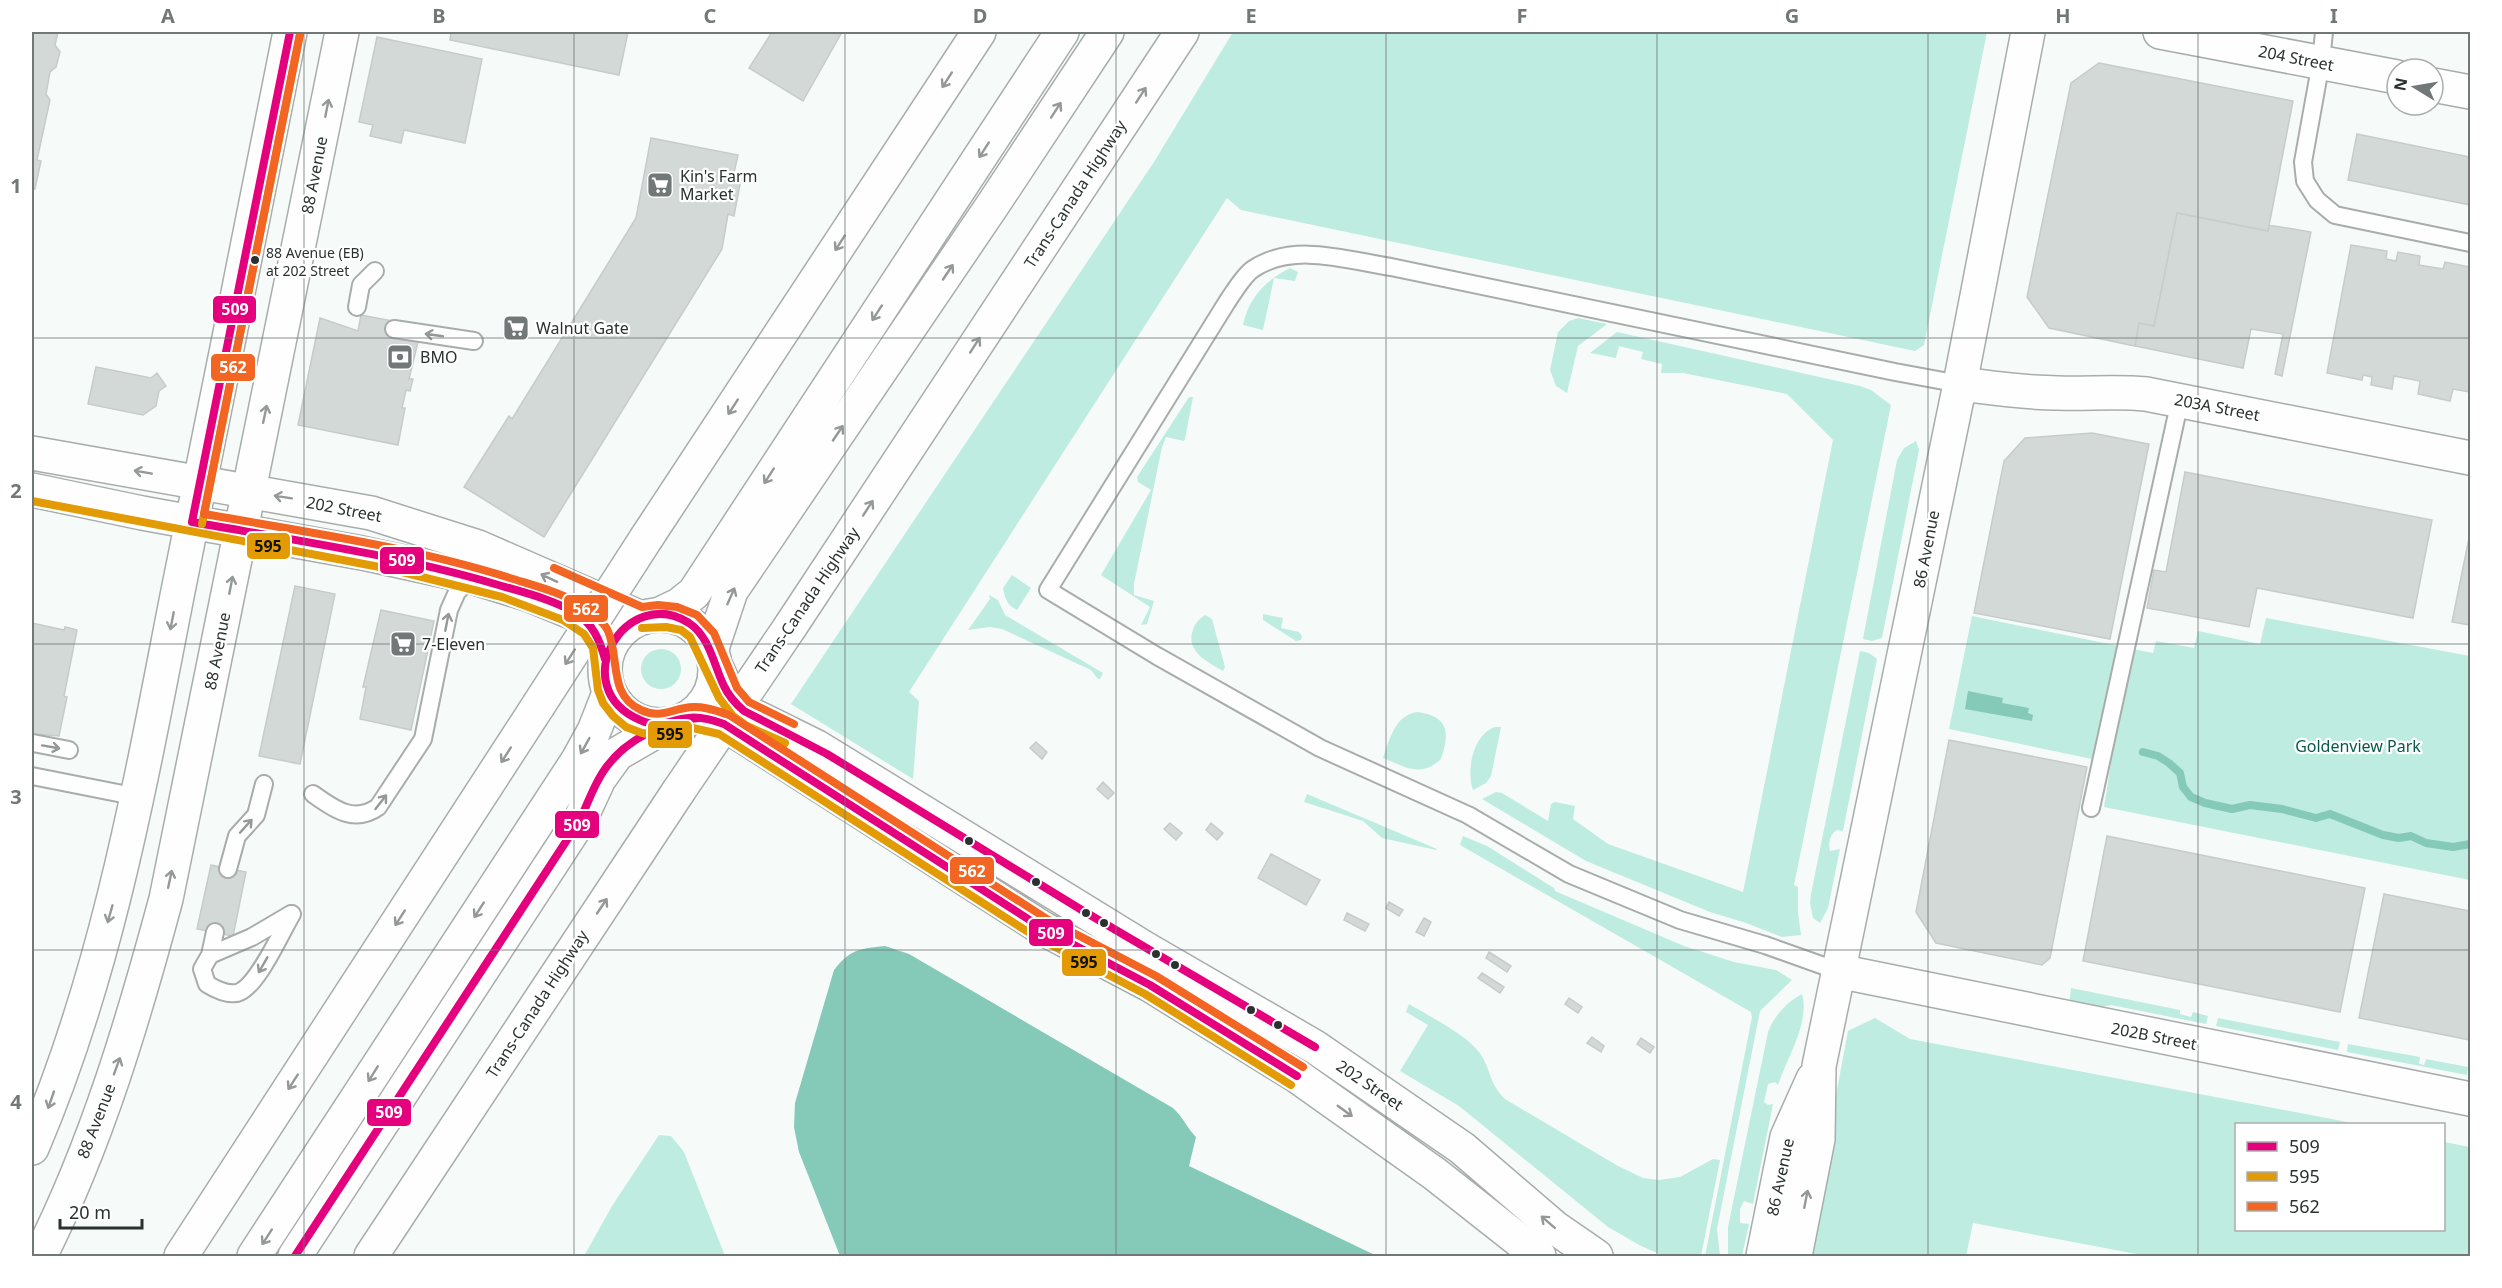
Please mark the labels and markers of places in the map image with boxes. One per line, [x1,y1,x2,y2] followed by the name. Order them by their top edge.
[680,165,758,205] place label: Kin's Farm Market
[645,170,675,200] supermarket icon: Kin's Farm Market
[266,243,364,280] place label: 88 Avenue (EB) at 202 Street
[249,254,261,266] marker: 88 Avenue (EB) at 202 Street
[501,313,531,343] supermarket icon: Walnut Gate
[536,317,629,339] place label: Walnut Gate
[385,342,415,372] bank icon: BMO
[420,346,457,368] place label: BMO
[388,629,418,659] supermarket icon: 7-Eleven
[422,633,485,655] place label: 7-Eleven
[963,835,975,847] unlabelled marker
[1030,876,1042,888] unlabelled marker
[1080,907,1092,919] unlabelled marker
[1098,917,1110,929] unlabelled marker
[1150,948,1162,960] unlabelled marker
[1169,959,1181,971] unlabelled marker
[1245,1004,1257,1016] unlabelled marker
[1272,1019,1284,1031] unlabelled marker

